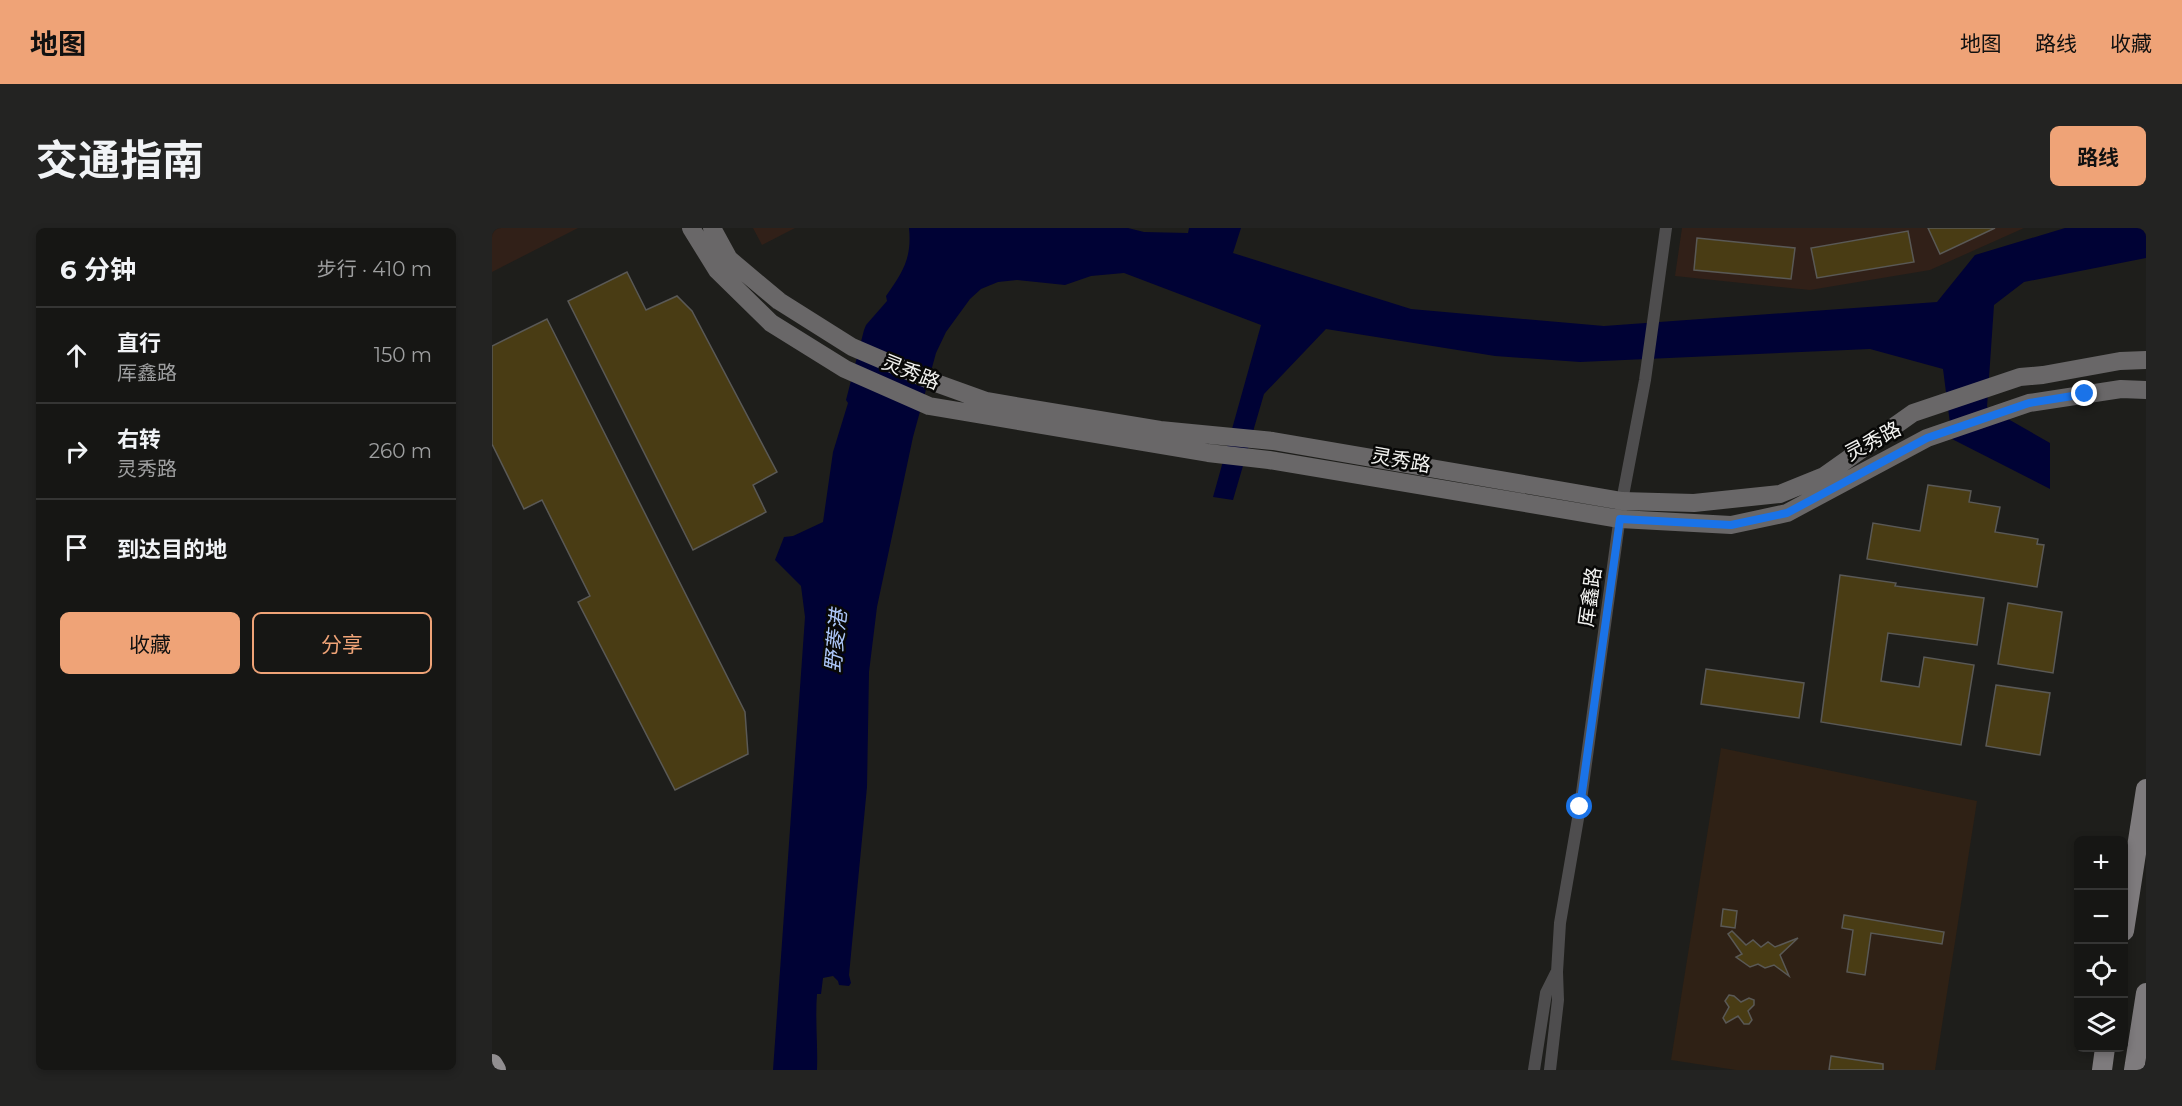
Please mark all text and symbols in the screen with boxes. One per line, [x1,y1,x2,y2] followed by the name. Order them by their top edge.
[30,27,86,61] text: 地图
[1960,31,2002,56] text: 地图
[2035,31,2077,56] text: 路线
[2110,31,2152,56] text: 收藏
[2050,126,2146,186] button: 路线
[36,134,204,186] text: 交通指南
[60,254,136,286] text: 6 分钟
[317,257,432,281] text: 步行 · 410 m
[117,330,161,357] text: 直行
[60,339,93,372] icon: ahead
[374,343,432,367] text: 150 m
[879,350,943,394] street label: 灵秀路
[117,361,177,385] text: 厍鑫路
[2071,380,2097,406] route end
[1841,416,1905,466] street label: 灵秀路
[117,426,161,453] text: 右转
[60,435,93,468] icon: right
[369,439,432,463] text: 260 m
[1369,443,1433,477] street label: 灵秀路
[117,457,177,481] text: 灵秀路
[60,531,93,564] icon: arrive
[117,536,227,563] text: 到达目的地
[1574,566,1606,628] street label: 厍鑫路
[820,605,852,674] water label: 野菱港
[60,612,240,674] button: 收藏
[252,612,432,674] button: 分享
[1566,793,1592,819] route start
[2074,836,2128,1052] map controls
[2074,836,2128,890] button: +
[2074,890,2128,944] button: −
[2074,944,2128,998] button: locate
[2074,998,2128,1052] button: layers

